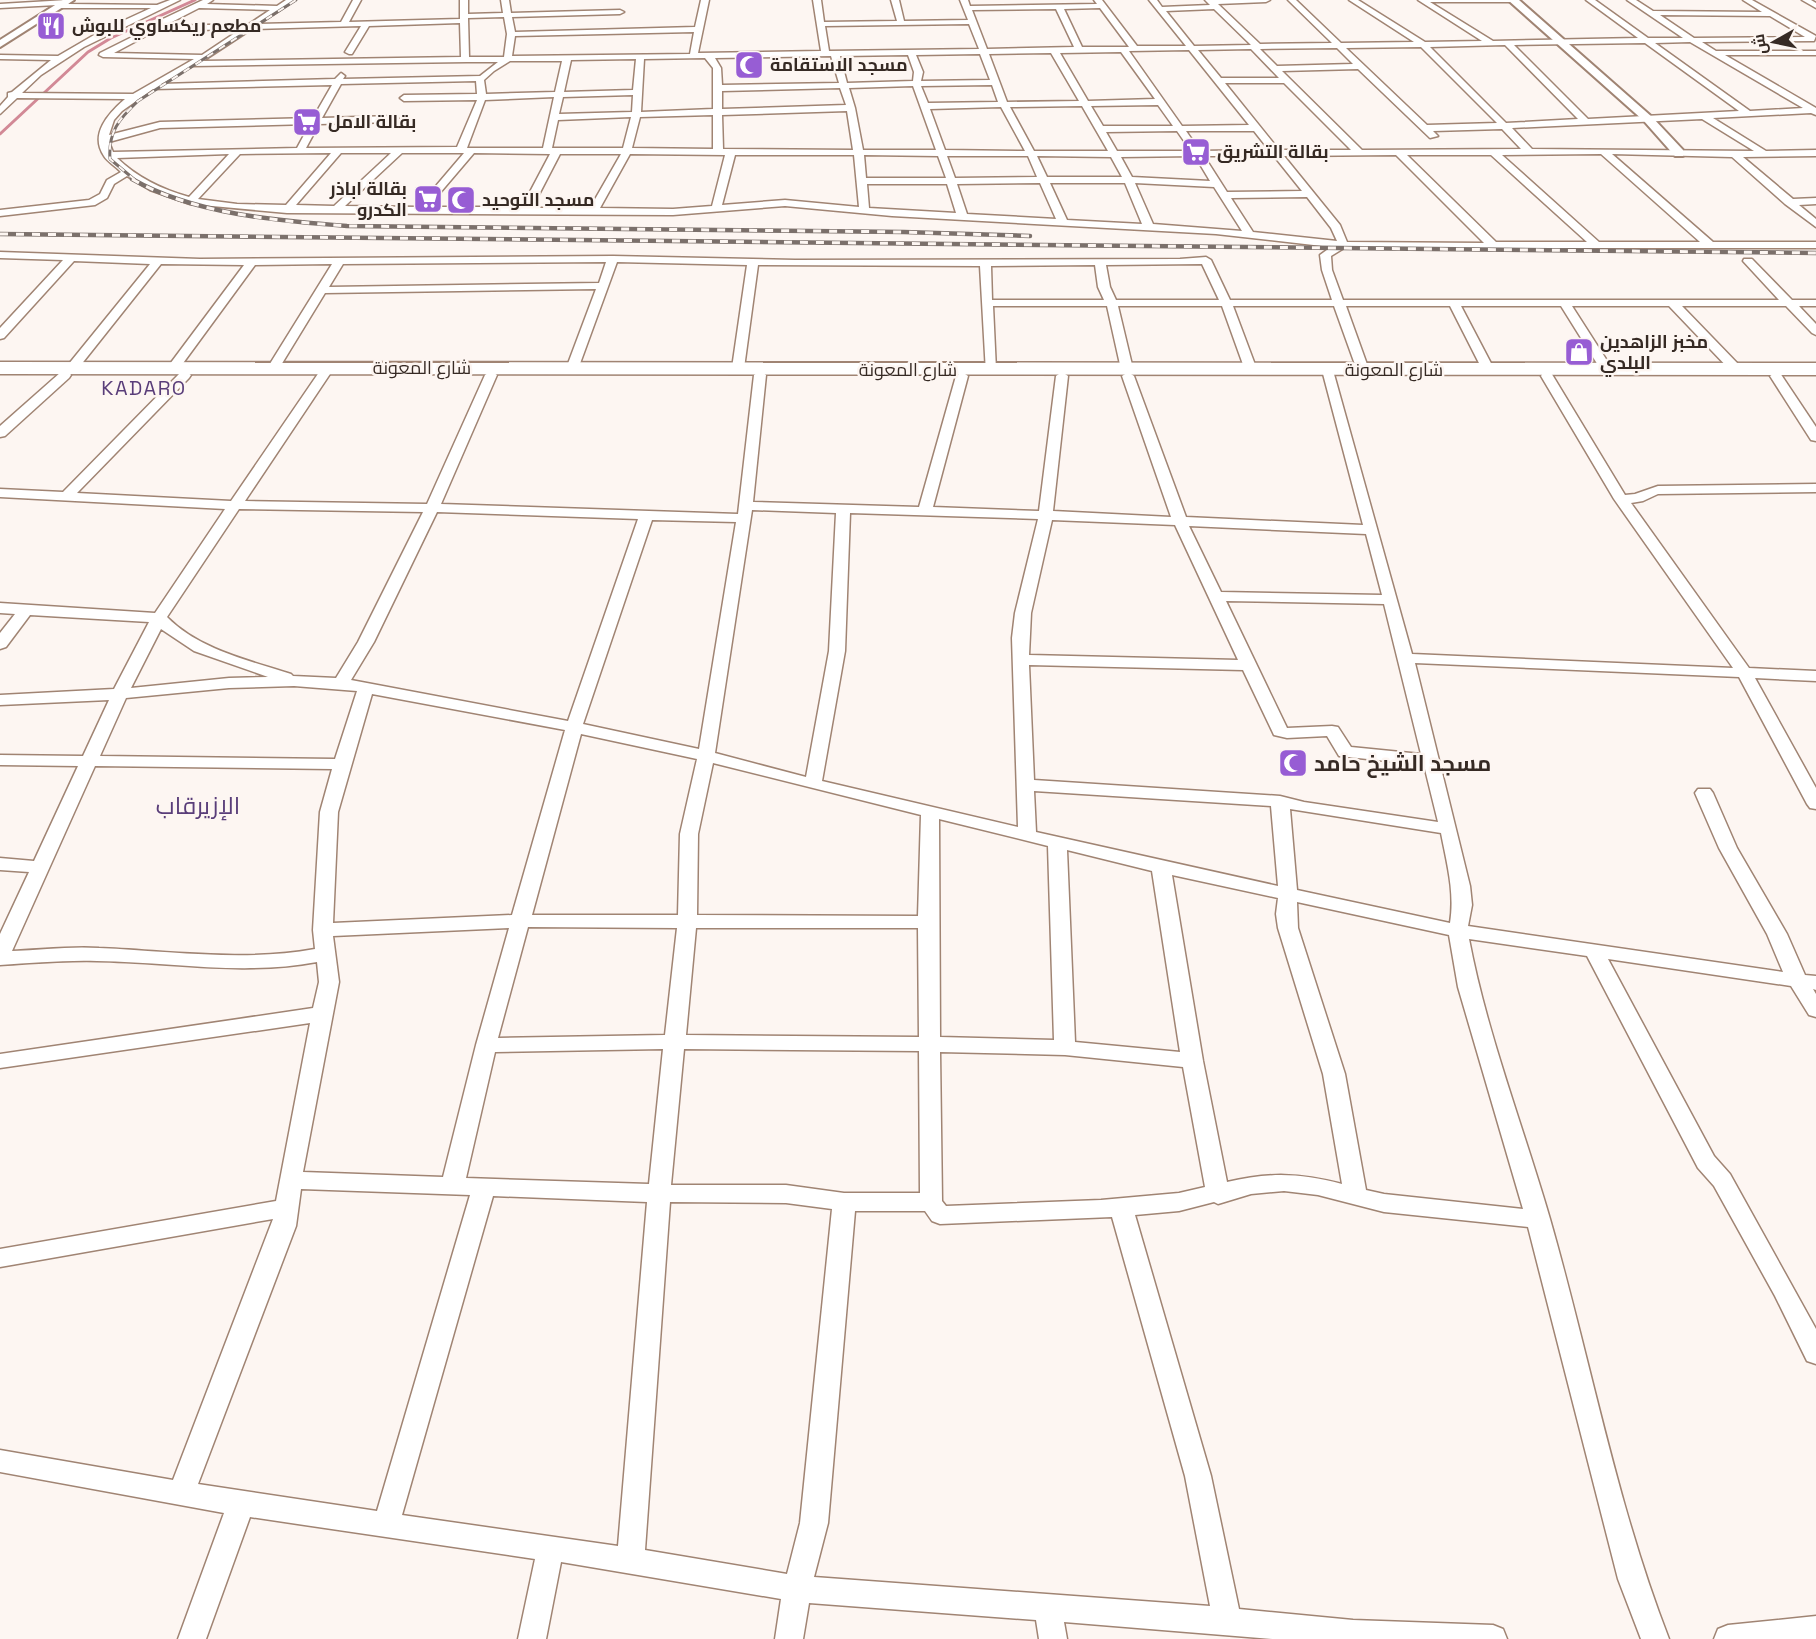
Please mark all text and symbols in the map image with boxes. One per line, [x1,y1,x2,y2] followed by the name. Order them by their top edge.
[35,10,67,42] restaurant icon: مطعم ريكساوي للبوش
[1744,12,1804,72] north arrow
[72,14,261,40] place label: مطعم ريكساوي للبوش
[1748,32,1772,56] text: ش
[733,49,765,81] mosque icon: مسجد الاستقامة
[770,53,908,76] place label: مسجد الاستقامة
[291,106,323,138] supermarket icon: بقالة الامل
[328,110,416,133] place label: بقالة الامل
[1180,136,1212,168] supermarket icon: بقالة التشريق
[1217,140,1329,163] place label: بقالة التشريق
[329,177,407,221] place label: بقالة اباذر الكدرو
[412,183,444,215] supermarket icon: بقالة اباذر الكدرو
[445,184,477,216] mosque icon: مسجد التوحيد
[482,188,594,211] place label: مسجد التوحيد
[1600,330,1708,377] place label: مخبز الزاهدين البلدي
[1563,336,1595,368] shop icon: مخبز الزاهدين البلدي
[373,356,471,380] street label: شارع المعونة
[859,358,957,382] street label: شارع المعونة
[1345,358,1443,382] street label: شارع المعونة
[101,375,187,401] district label: KADARO
[1277,747,1309,779] mosque icon: مسجد الشيخ حامد
[1314,749,1491,778] place label: مسجد الشيخ حامد
[156,790,240,821] district label: الإزيرقاب

